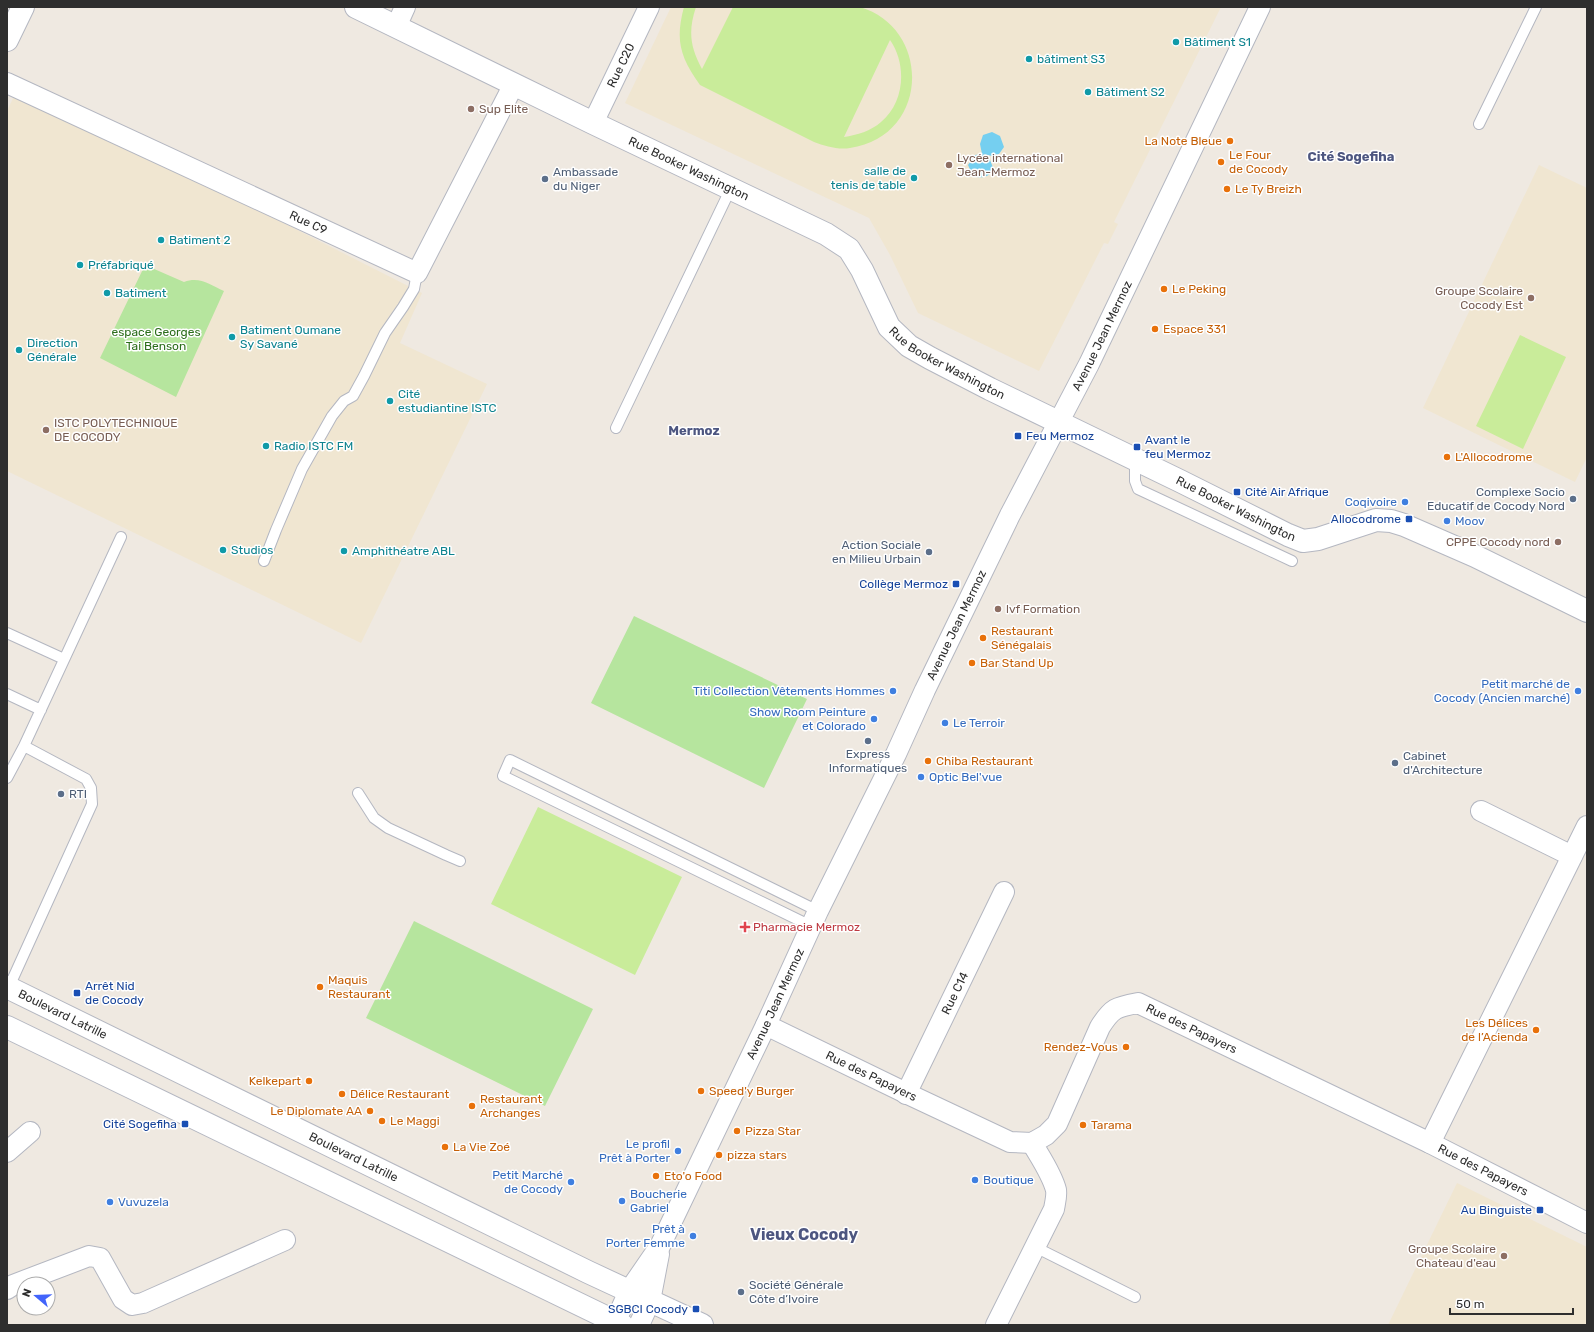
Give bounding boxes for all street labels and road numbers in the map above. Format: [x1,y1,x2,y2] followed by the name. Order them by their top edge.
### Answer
[604,41,637,90] street label: Rue C20
[626,134,751,203] street label: Rue Booker Washington
[287,208,329,237] street label: Rue C9
[1069,278,1135,393] street label: Avenue Jean Mermoz
[886,324,1007,402] street label: Rue Booker Washington
[1174,473,1298,544] street label: Rue Booker Washington
[924,568,989,682] street label: Avenue Jean Mermoz
[744,946,807,1062] street label: Avenue Jean Mermoz
[939,969,971,1017] street label: Rue C14
[16,987,110,1042] street label: Boulevard Latrille
[1144,1001,1239,1056] street label: Rue des Papayers
[823,1048,919,1104] street label: Rue des Papayers
[307,1129,401,1185] street label: Boulevard Latrille
[1436,1141,1531,1199] street label: Rue des Papayers

